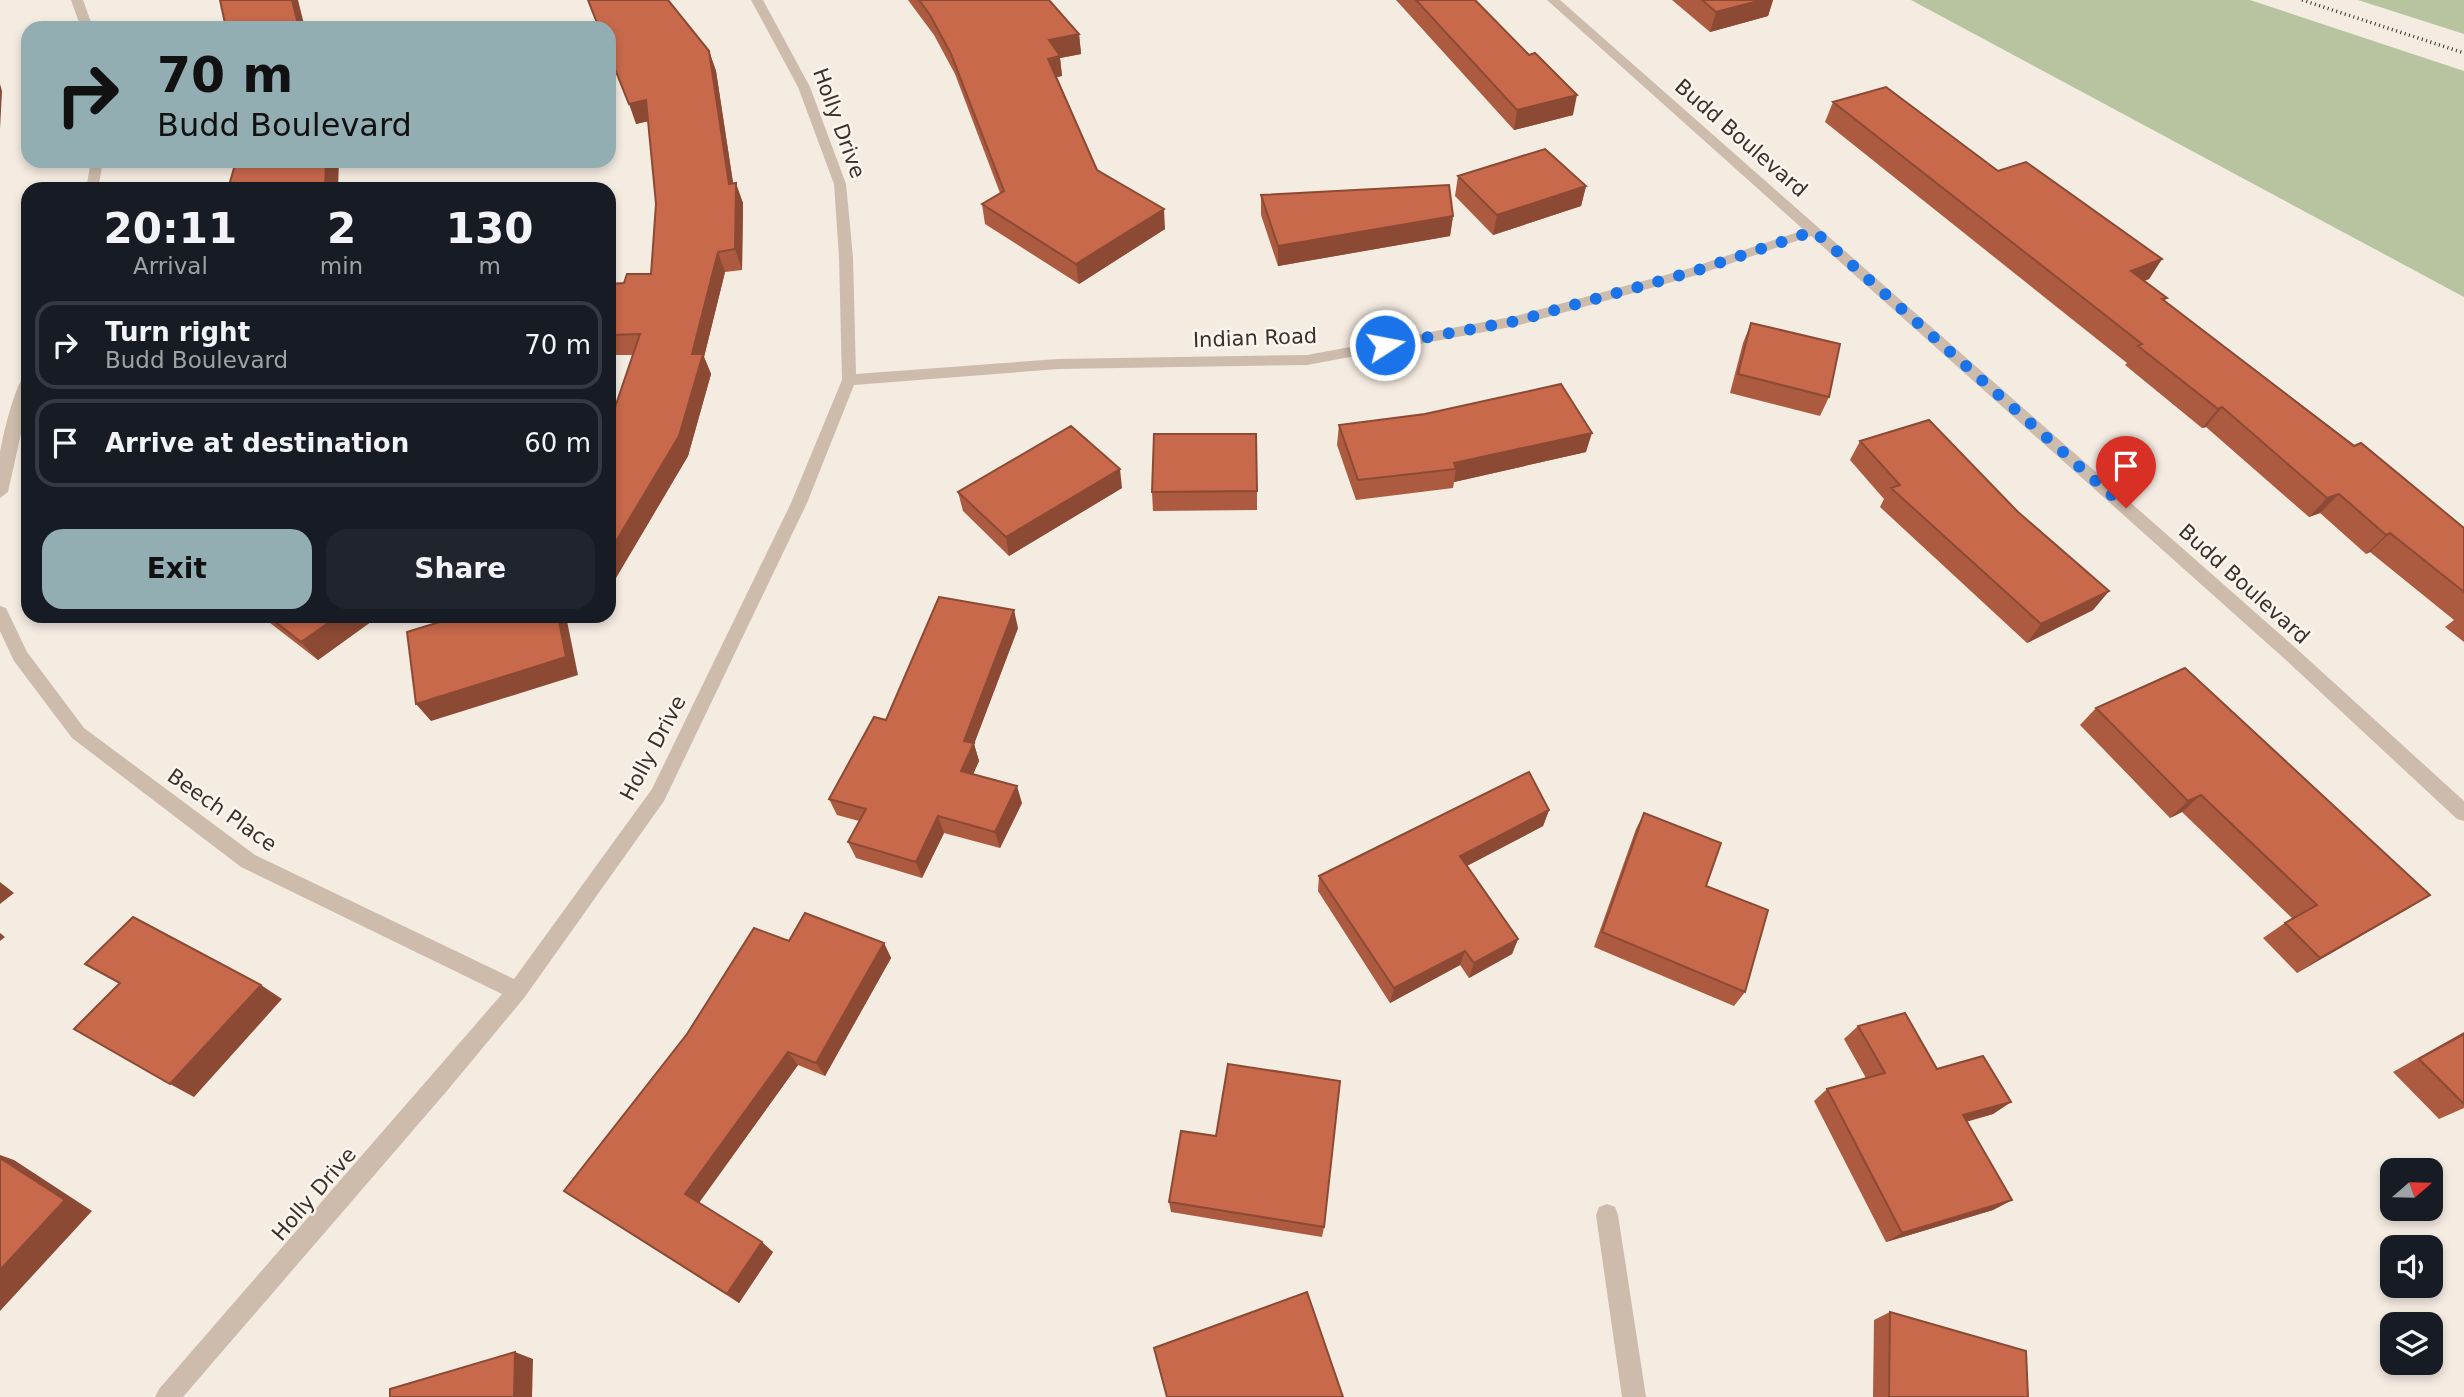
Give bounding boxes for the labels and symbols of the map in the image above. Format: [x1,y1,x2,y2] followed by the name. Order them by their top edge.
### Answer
[808,65,870,181] street label: Holly Drive
[1670,74,1812,202] street label: Budd Boulevard
[1348,308,1422,382] position arrow
[1193,324,1317,352] street label: Indian Road
[2096,436,2156,508] pin
[2174,519,2314,649] street label: Budd Boulevard
[615,691,691,805] street label: Holly Drive
[163,764,281,856] street label: Beech Place
[267,1143,361,1245] street label: Holly Drive
[2380,1158,2443,1222] north arrow

